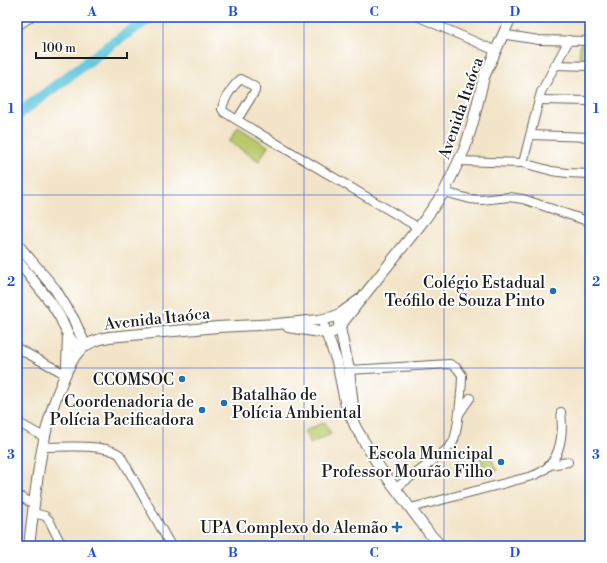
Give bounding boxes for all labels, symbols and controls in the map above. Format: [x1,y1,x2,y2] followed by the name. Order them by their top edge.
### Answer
[86,4,97,20] text: A
[228,4,238,20] text: B
[369,4,379,20] text: C
[510,4,520,20] text: D
[36,34,127,60] scale bar
[42,41,76,56] text: 100 m
[434,54,488,163] street label: Avenida Itaóca
[8,101,15,117] text: 1
[593,101,600,117] text: 1
[384,273,545,311] place label: Colégio Estadual Teófilo de Souza Pinto
[7,274,15,290] text: 2
[592,274,600,290] text: 2
[548,286,558,296] marker: Colégio Estadual Teófilo de Souza Pinto
[102,303,212,335] street label: Avenida Itaóca
[93,370,174,390] place label: CCOMSOC
[177,374,187,384] marker: CCOMSOC
[231,385,362,423] place label: Batalhão de Polícia Ambiental
[50,392,195,430] place label: Coordenadoria de Polícia Pacificadora
[219,398,229,408] marker: Batalhão de Polícia Ambiental
[197,405,207,415] marker: Coordenadoria de Polícia Pacificadora
[321,444,493,482] place label: Escola Municipal Professor Mourão Filho
[7,447,15,463] text: 3
[592,447,600,463] text: 3
[496,457,506,467] marker: Escola Municipal Professor Mourão Filho
[200,518,388,538] place label: UPA Complexo do Alemão
[391,521,403,533] marker: UPA Complexo do Alemão
[86,545,97,561] text: A
[228,545,238,561] text: B
[369,545,379,561] text: C
[510,545,520,561] text: D

